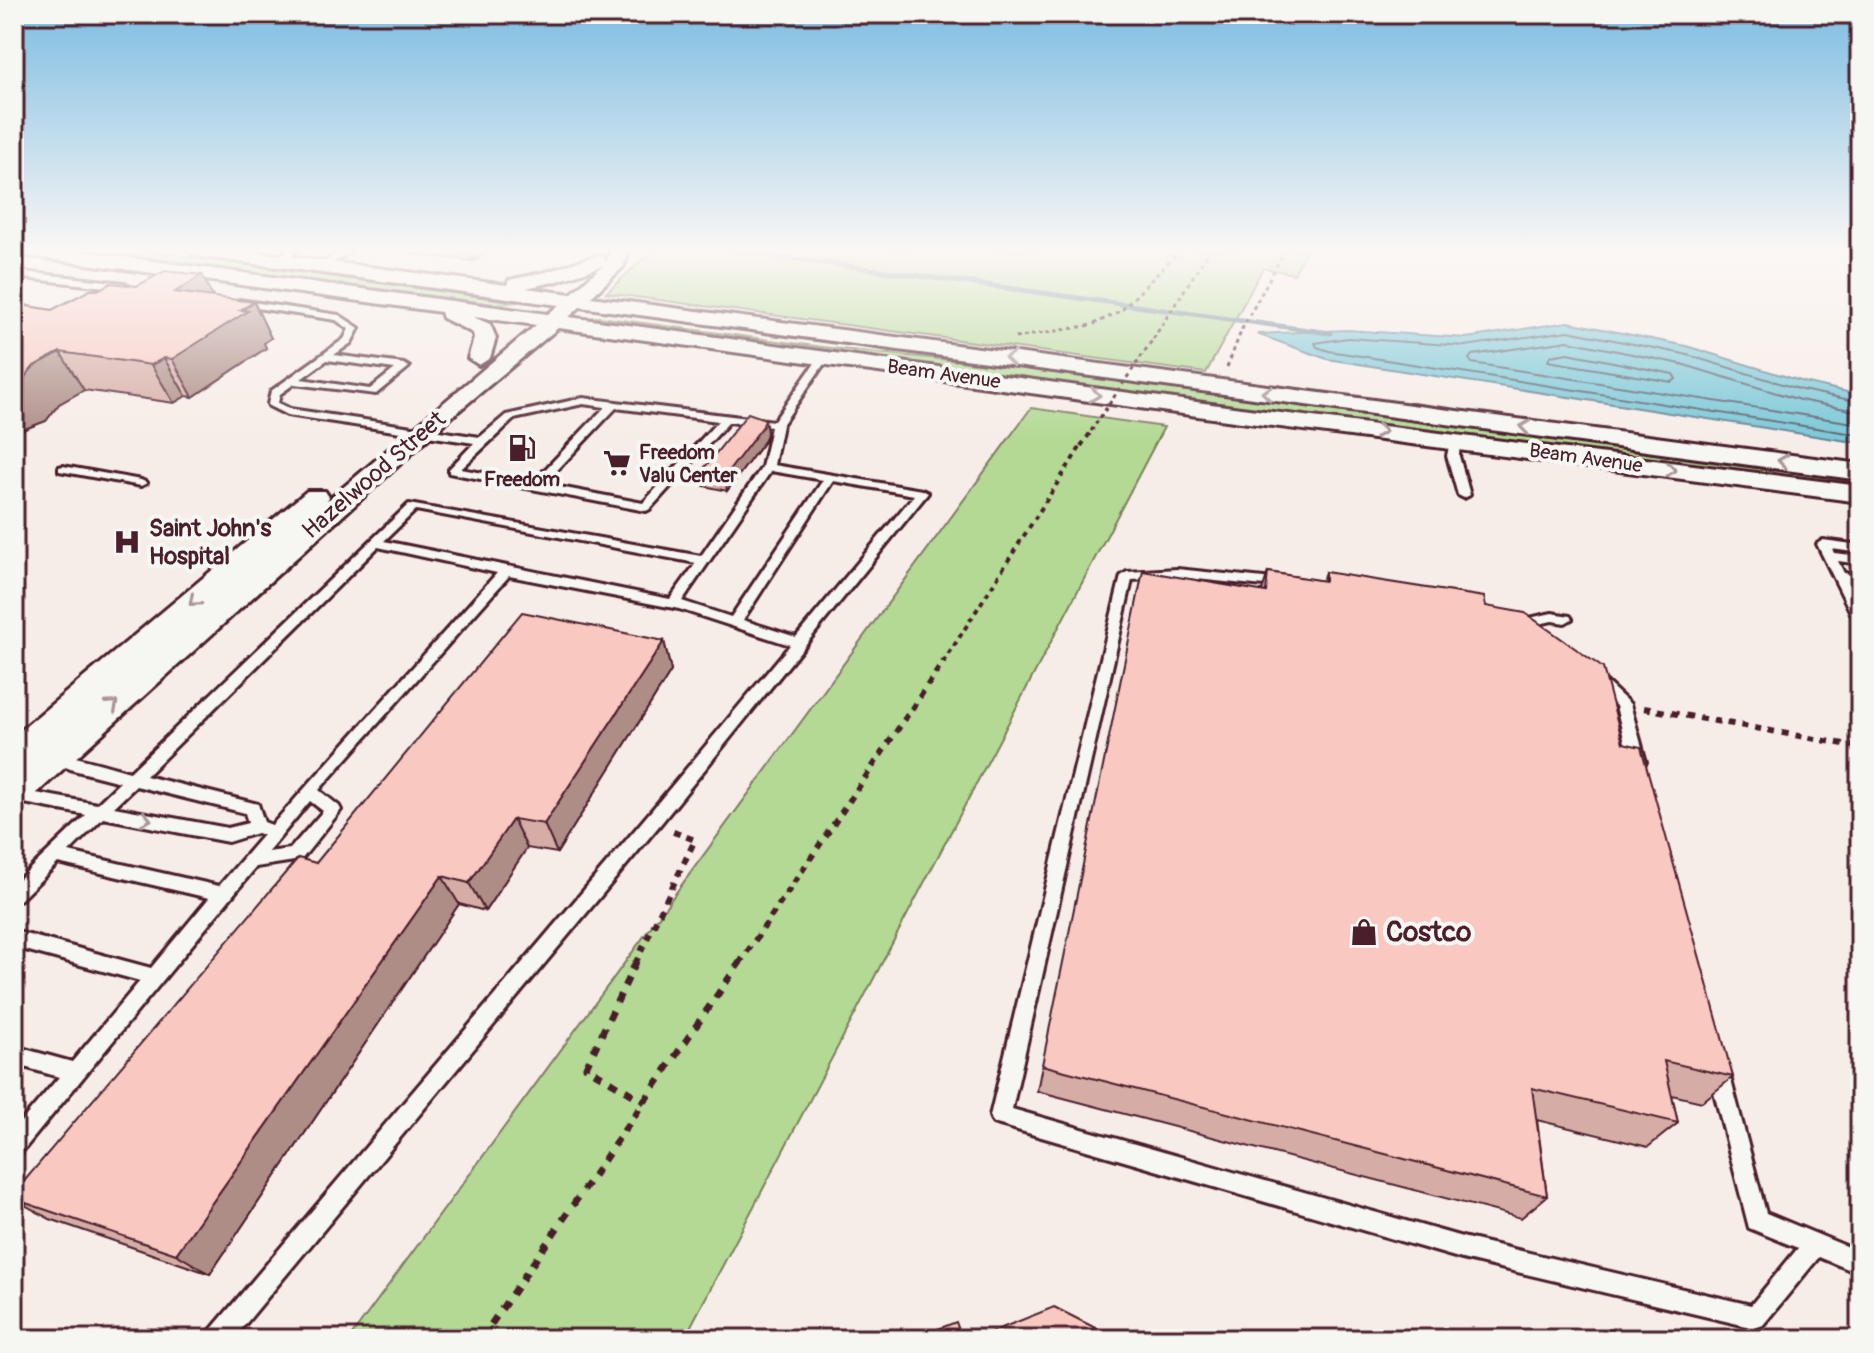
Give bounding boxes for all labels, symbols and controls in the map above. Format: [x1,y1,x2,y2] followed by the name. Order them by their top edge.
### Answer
[1003,350,1016,367] one-way arrow
[886,354,1002,394] street label: Beam Avenue
[1260,385,1274,402] one-way arrow
[1088,386,1101,403] one-way arrow
[296,405,452,545] street label: Hazelwood Street
[1518,419,1532,436] one-way arrow
[1375,423,1388,440] one-way arrow
[507,433,537,463] fuel station icon: Freedom
[1528,438,1644,478] street label: Beam Avenue
[639,440,738,488] place label: Freedom Valu Center
[602,448,632,478] supermarket icon: Freedom Valu Center
[1776,453,1790,470] one-way arrow
[1665,461,1678,478] one-way arrow
[484,467,560,492] place label: Freedom
[149,514,271,571] place label: Saint John's Hospital
[112,527,142,557] hospital icon: Saint John's Hospital
[189,591,204,605] one-way arrow
[103,700,118,714] one-way arrow
[139,810,153,827] one-way arrow
[1386,915,1471,950] place label: Costco
[1349,917,1379,947] shop icon: Costco

